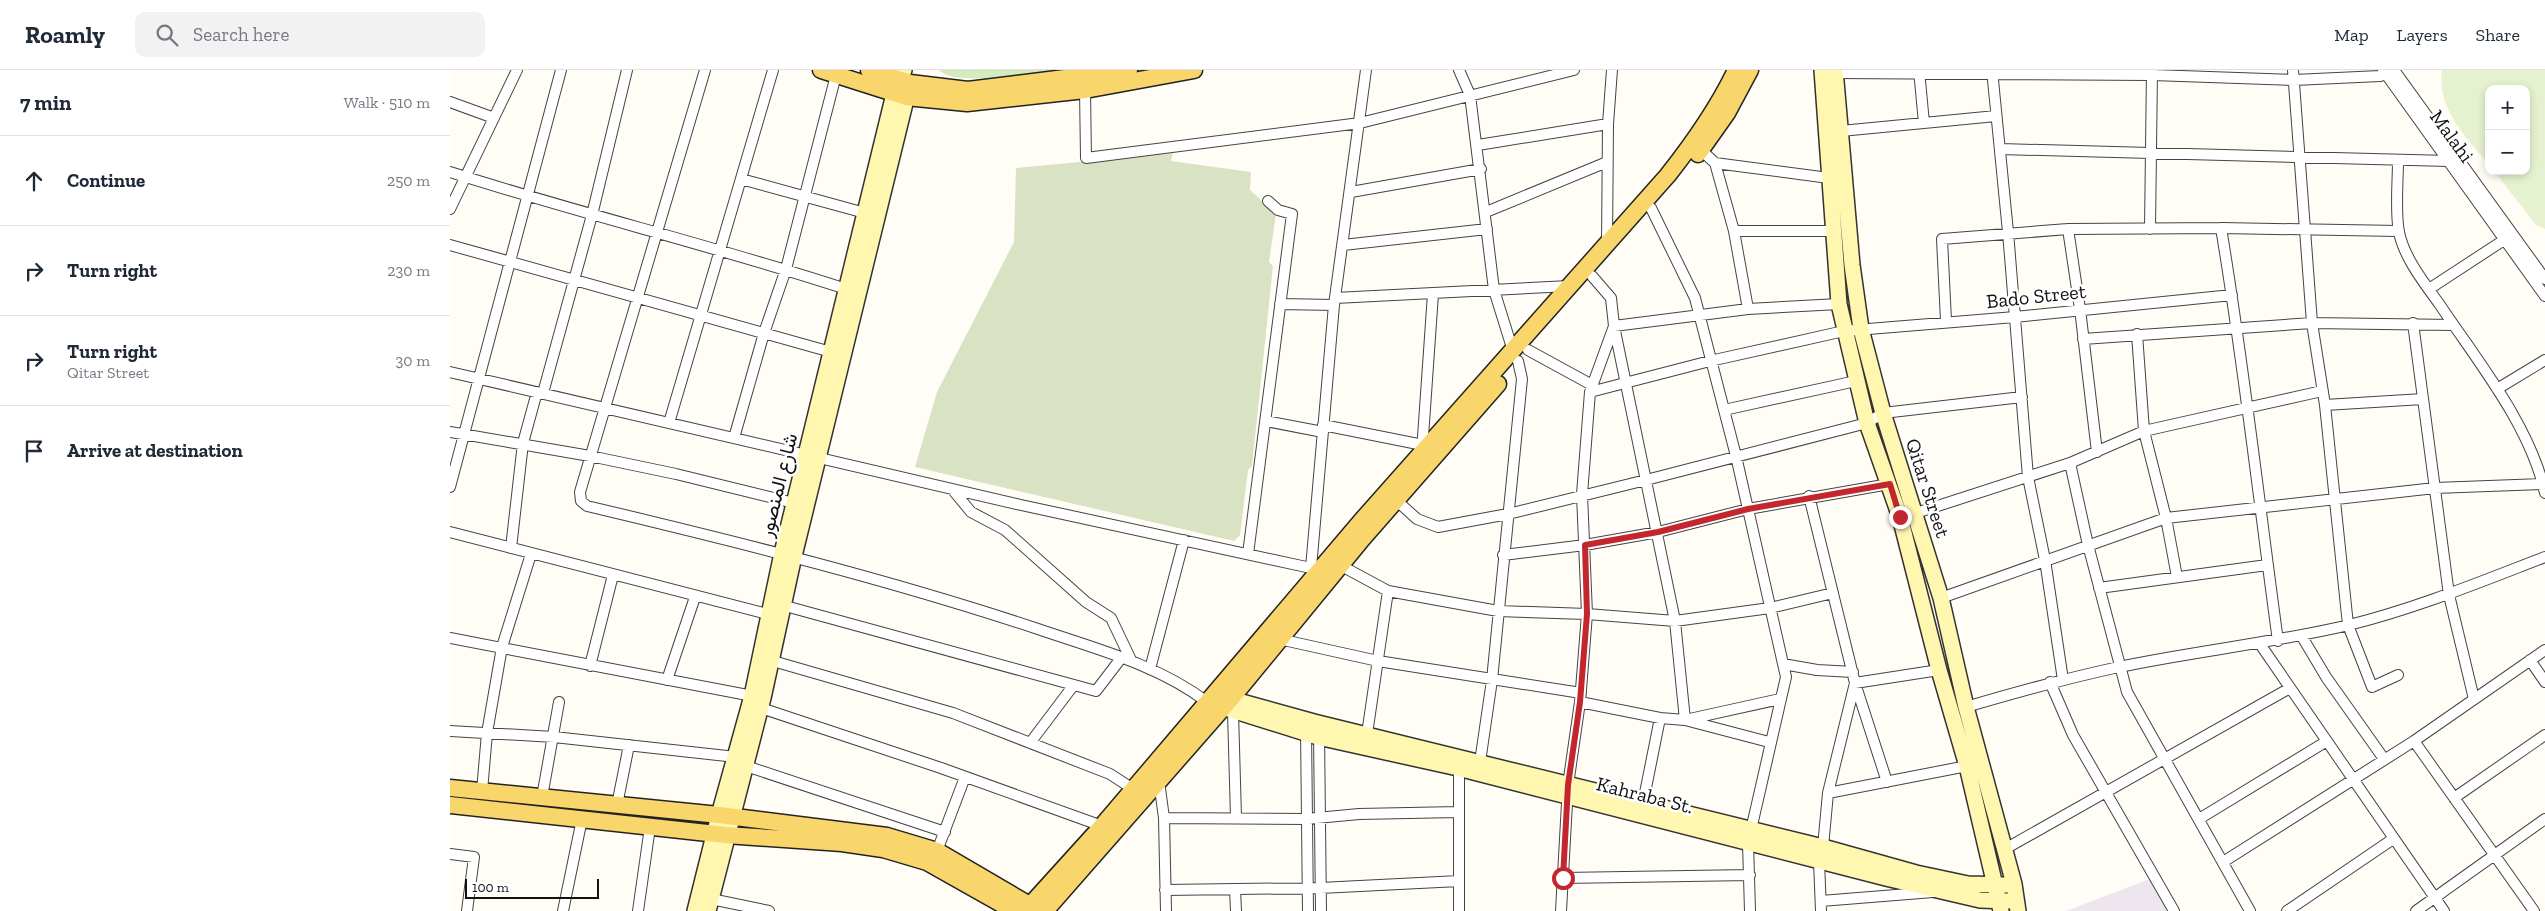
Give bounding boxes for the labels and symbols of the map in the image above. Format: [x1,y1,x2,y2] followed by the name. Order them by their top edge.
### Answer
[2425,105,2479,167] street label: Malahi
[1985,279,2088,313] street label: Bado Street
[753,431,804,541] street label: شارع المنصور
[1901,435,1955,541] street label: Qitar Street
[1889,506,1912,529] route end
[1594,771,1696,819] street label: Kahraba St.
[1552,867,1575,890] route start
[465,876,599,899] scale bar

